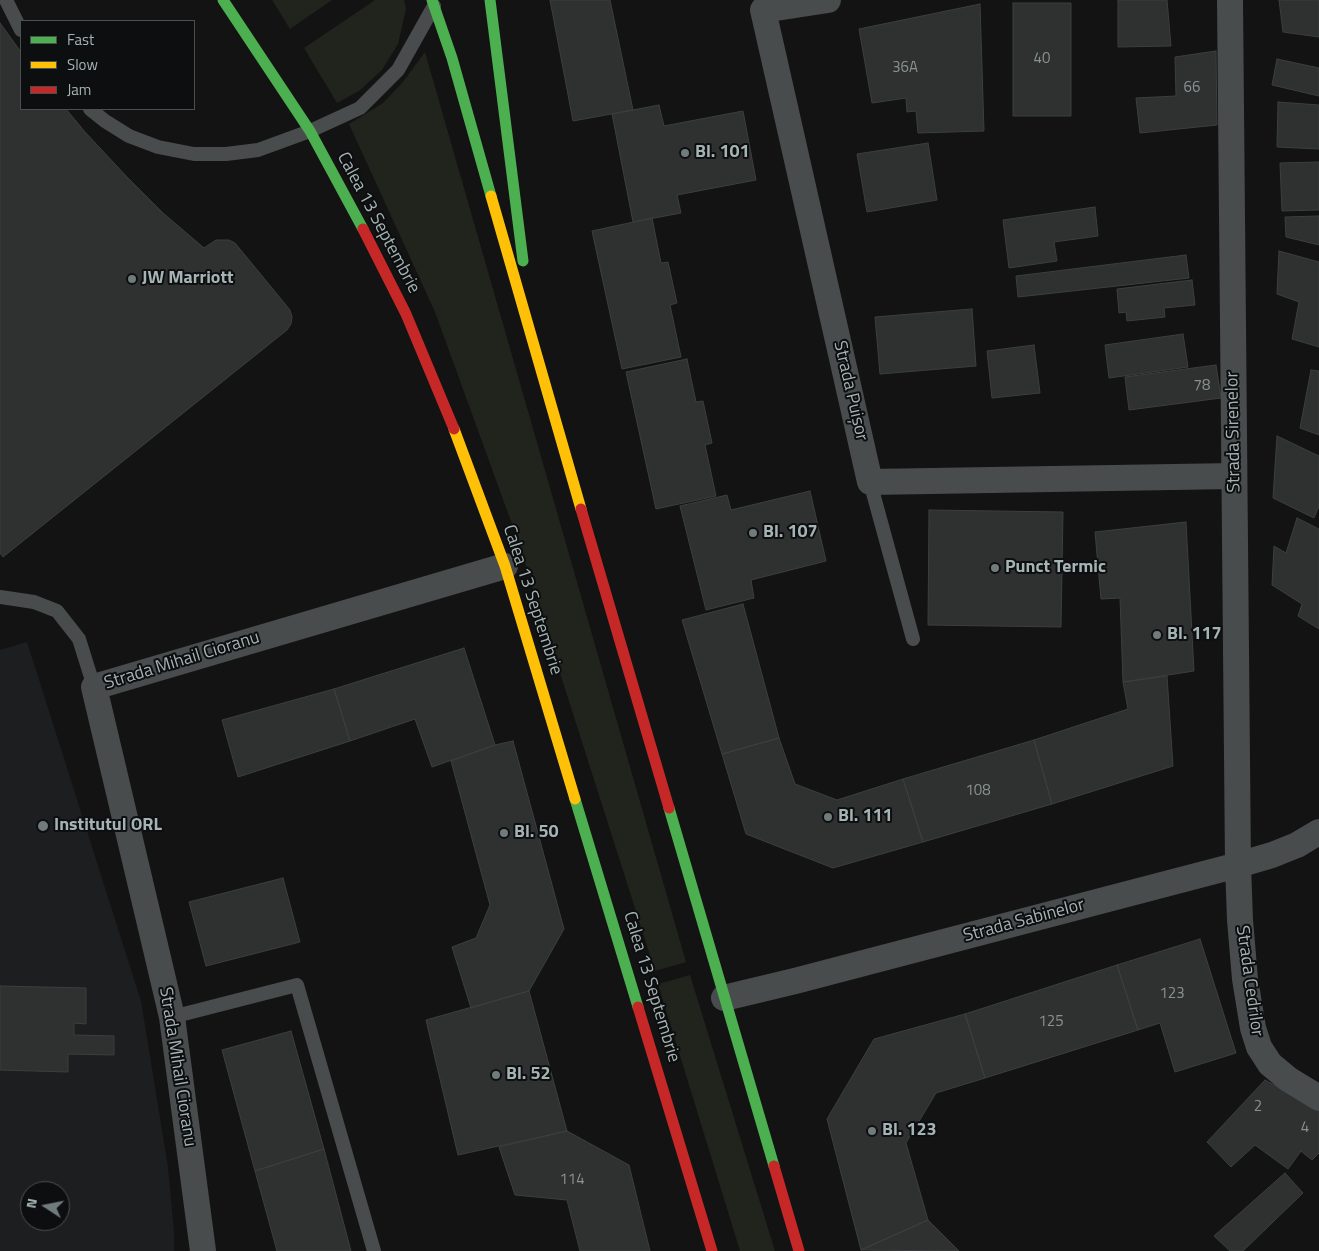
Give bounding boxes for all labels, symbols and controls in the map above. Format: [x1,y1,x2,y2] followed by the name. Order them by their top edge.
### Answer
[20,20,195,110] legend
[67,28,94,51] text: Fast
[1034,50,1050,68] house number: 40
[67,53,98,76] text: Slow
[892,59,918,77] house number: 36A
[67,78,91,101] text: Jam
[1184,79,1200,97] house number: 66
[695,142,750,164] place label: Bl. 101
[679,147,691,159] marker: Bl. 101
[332,149,424,297] street label: Calea 13 Septembrie
[142,268,233,290] place label: JW Marriott
[126,273,138,285] marker: JW Marriott
[828,339,872,443] street label: Strada Puișor
[1222,371,1246,493] street label: Strada Sirenelor
[1194,377,1210,395] house number: 78
[498,522,566,678] street label: Calea 13 Septembrie
[763,522,818,544] place label: Bl. 107
[747,527,759,539] marker: Bl. 107
[1005,557,1106,579] place label: Punct Termic
[989,562,1001,574] marker: Punct Termic
[1167,624,1222,646] place label: Bl. 117
[102,627,262,695] street label: Strada Mihail Cioranu
[1151,629,1163,641] marker: Bl. 117
[965,782,991,800] house number: 108
[838,806,893,828] place label: Bl. 111
[822,811,834,823] marker: Bl. 111
[54,815,162,837] place label: Institutul ORL
[36,819,50,833] marker: Institutul ORL
[514,822,559,844] place label: Bl. 50
[498,827,510,839] marker: Bl. 50
[961,894,1087,948] street label: Strada Sabinelor
[618,909,684,1065] street label: Calea 13 Septembrie
[1231,924,1267,1038] street label: Strada Cedrilor
[1159,985,1185,1003] house number: 123
[154,986,200,1148] street label: Strada Mihail Cioranu
[1038,1013,1064,1031] house number: 125
[506,1064,551,1086] place label: Bl. 52
[490,1069,502,1081] marker: Bl. 52
[1254,1098,1262,1116] house number: 2
[1301,1119,1309,1137] house number: 4
[882,1120,937,1142] place label: Bl. 123
[866,1125,878,1137] marker: Bl. 123
[559,1171,585,1189] house number: 114
[20,1181,70,1231] north arrow
[20,1196,42,1210] text: N

